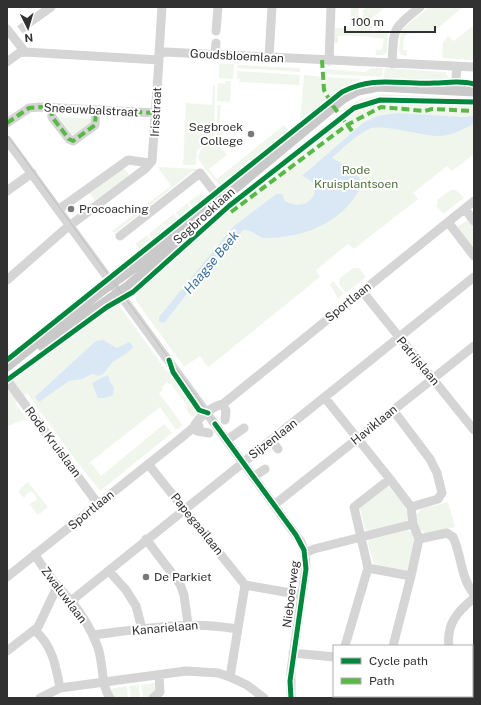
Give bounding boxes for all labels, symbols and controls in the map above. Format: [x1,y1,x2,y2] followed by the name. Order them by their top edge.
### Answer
[8,8,48,48] north arrow
[345,8,435,34] scale bar
[351,15,384,29] text: 100 m
[24,32,34,44] text: N
[190,47,284,65] street label: Goudsbloemlaan
[148,86,164,137] street label: Irisstraat
[43,101,139,119] street label: Sneeuwbalstraat
[189,120,243,148] place label: Segbroek College
[246,129,256,139] marker: Segbroek College
[314,163,398,191] park label: Rode Kruisplantsoen
[170,185,238,247] street label: Segbroeklaan
[79,202,149,216] place label: Procoaching
[66,204,76,214] marker: Procoaching
[181,228,242,297] water label: Haagse Beek
[322,279,374,325] street label: Sportlaan
[394,334,442,388] street label: Patrijslaan
[348,402,400,448] street label: Haviklaan
[22,404,84,480] street label: Rode Kruislaan
[246,416,300,462] street label: Sijzenlaan
[65,487,117,533] street label: Sportlaan
[168,490,226,558] street label: Papegaailaan
[280,559,302,629] street label: Nieboerweg
[38,564,90,626] street label: Zwaluwlaan
[154,570,212,584] place label: De Parkiet
[141,572,151,582] marker: De Parkiet
[131,618,199,638] street label: Kanarielaan
[333,645,473,697] legend
[369,654,428,668] text: Cycle path
[369,674,395,688] text: Path

